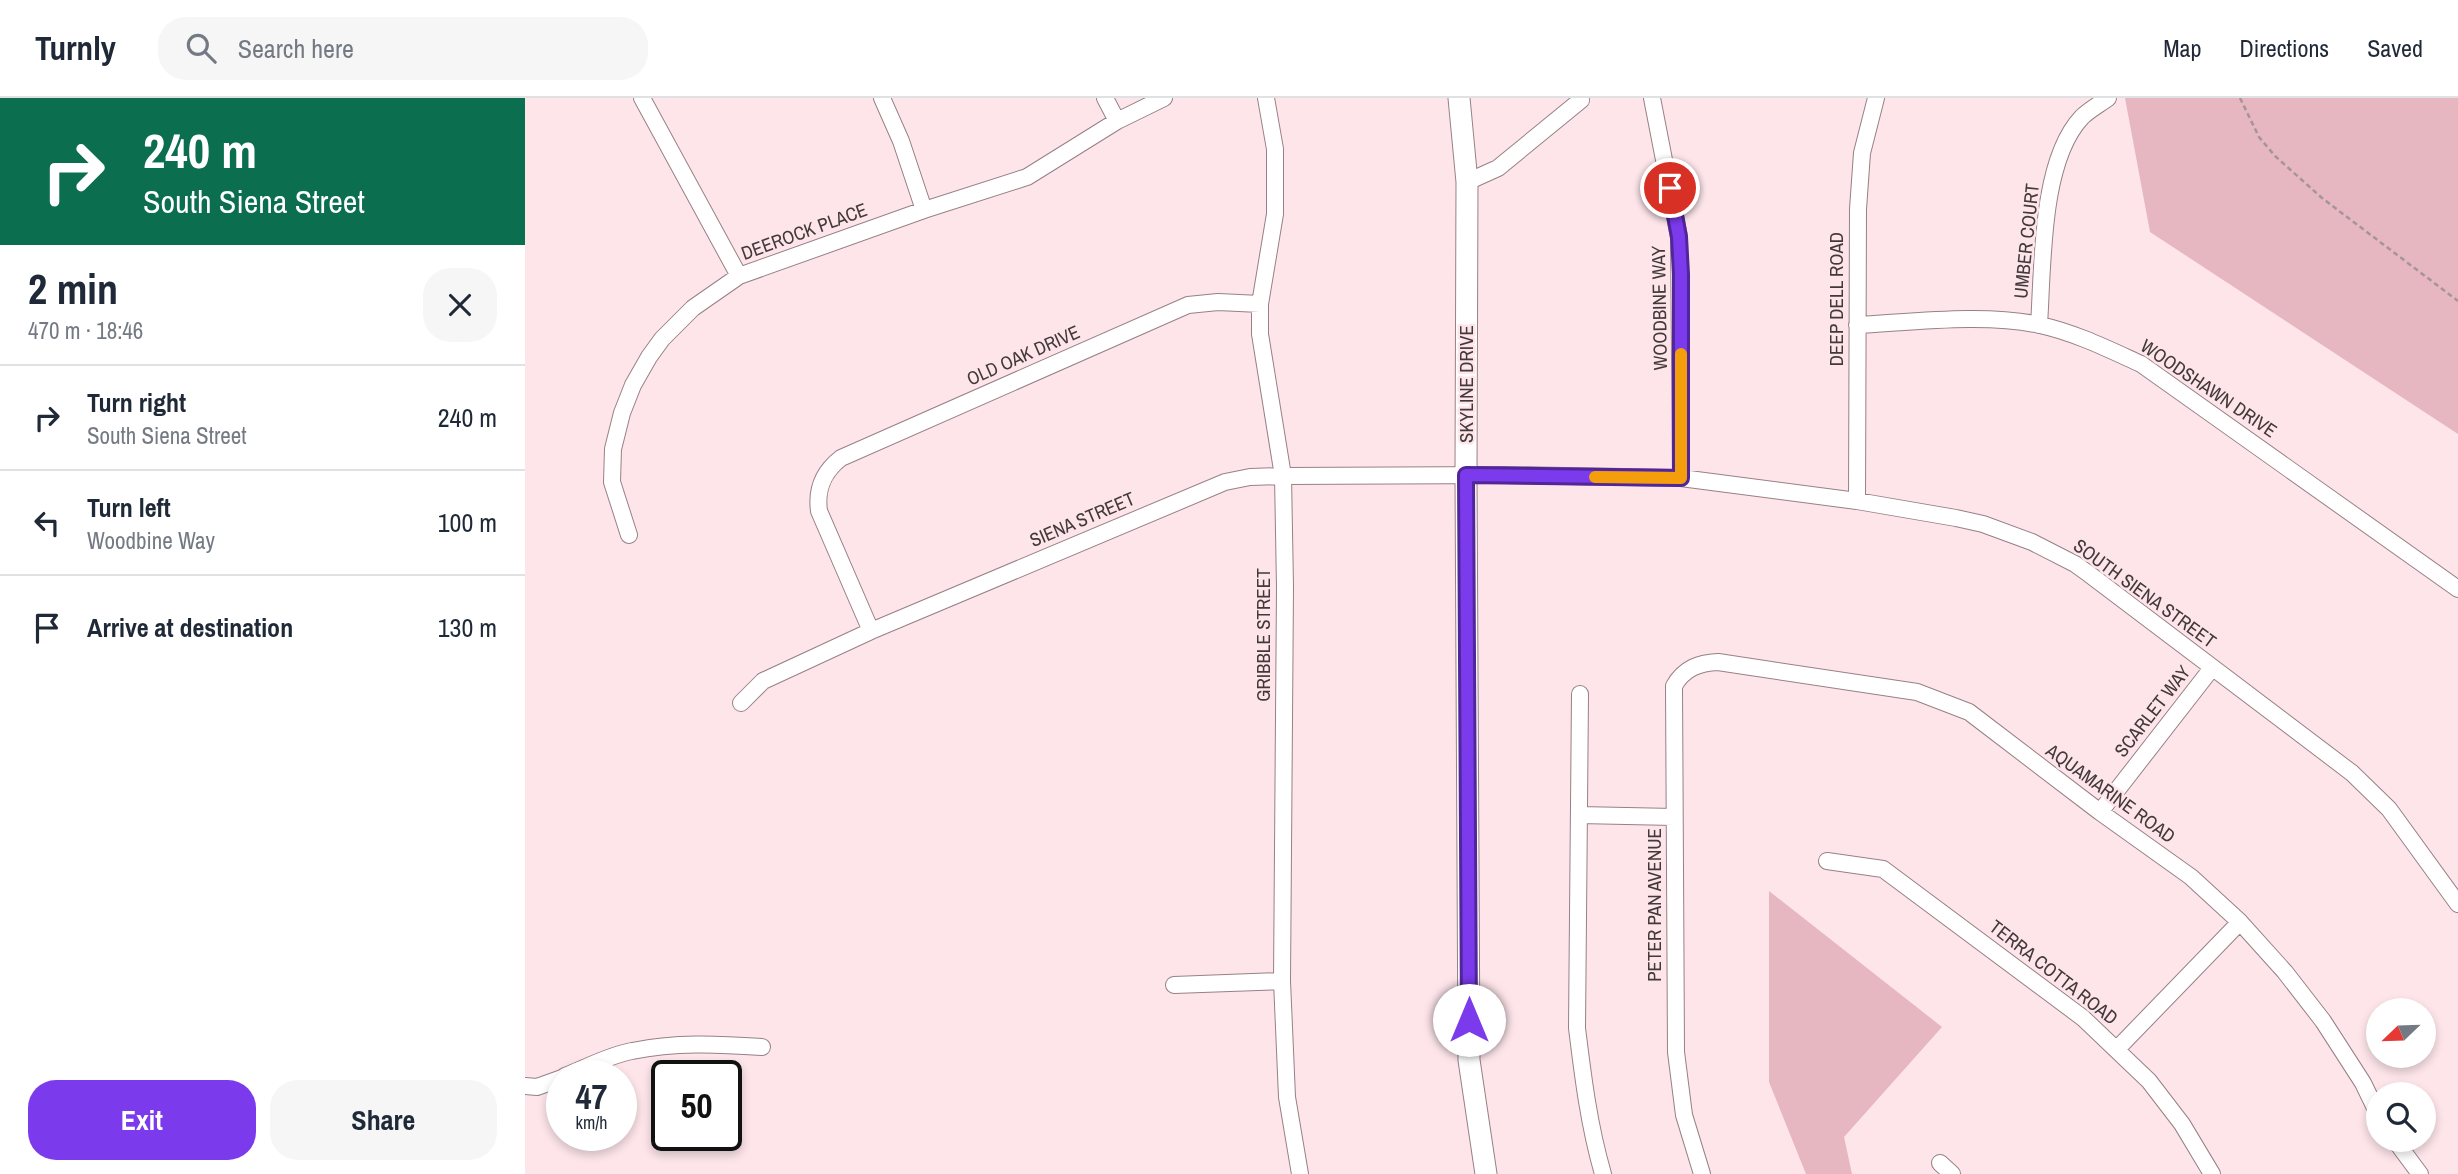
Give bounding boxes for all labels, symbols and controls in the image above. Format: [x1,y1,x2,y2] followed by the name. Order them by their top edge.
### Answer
[158,17,648,80] search box
[35,26,116,70] text: Turnly
[182,29,220,67] icon: search
[238,31,354,66] text: Search here
[2163,32,2201,64] text: Map
[2239,32,2329,64] text: Directions
[2367,32,2423,64] text: Saved
[143,117,257,183] text: 240 m
[28,126,119,217] icon: right
[1640,158,1700,218] pin
[1651,169,1689,207] icon: arrive
[143,180,365,223] text: South Siena Street
[2007,182,2045,300] street label: UMBER COURT
[737,196,871,266] street label: DEEROCK PLACE
[1823,232,1849,366] street label: DEEP DELL ROAD
[1645,245,1673,371] street label: WOODBINE WAY
[28,261,118,317] text: 2 min
[423,268,497,342] button: close
[28,315,143,346] text: 470 m · 18:46
[962,318,1084,392] street label: OLD OAK DRIVE
[1453,325,1479,443] street label: SKYLINE DRIVE
[2136,333,2282,443] street label: WOODSHAWN DRIVE
[87,385,186,420] text: Turn right
[28,399,66,437] icon: right
[438,400,497,435] text: 240 m
[87,420,246,451] text: South Siena Street
[1026,485,1139,553] street label: SIENA STREET
[87,490,171,525] text: Turn left
[28,504,66,542] icon: left
[438,505,497,540] text: 100 m
[87,525,215,556] text: Woodbine Way
[2068,532,2222,654] street label: SOUTH SIENA STREET
[1250,568,1276,702] street label: GRIBBLE STREET
[28,609,66,647] icon: arrive
[87,610,293,645] text: Arrive at destination
[438,610,497,645] text: 130 m
[2108,659,2196,762] street label: SCARLET WAY
[2040,737,2181,849] street label: AQUAMARINE ROAD
[1641,828,1667,982] street label: PETER PAN AVENUE
[1984,914,2124,1030] street label: TERRA COTTA ROAD
[1432,983,1506,1057] position arrow
[2366,998,2436,1068] north arrow
[2366,998,2436,1152] map controls
[651,1060,742,1151] speed limit sign: 50
[576,1073,607,1120] text: 47
[28,1080,256,1160] button: Exit
[270,1080,497,1160] button: Share
[2366,1082,2436,1152] button: search
[576,1110,608,1135] text: km/h

